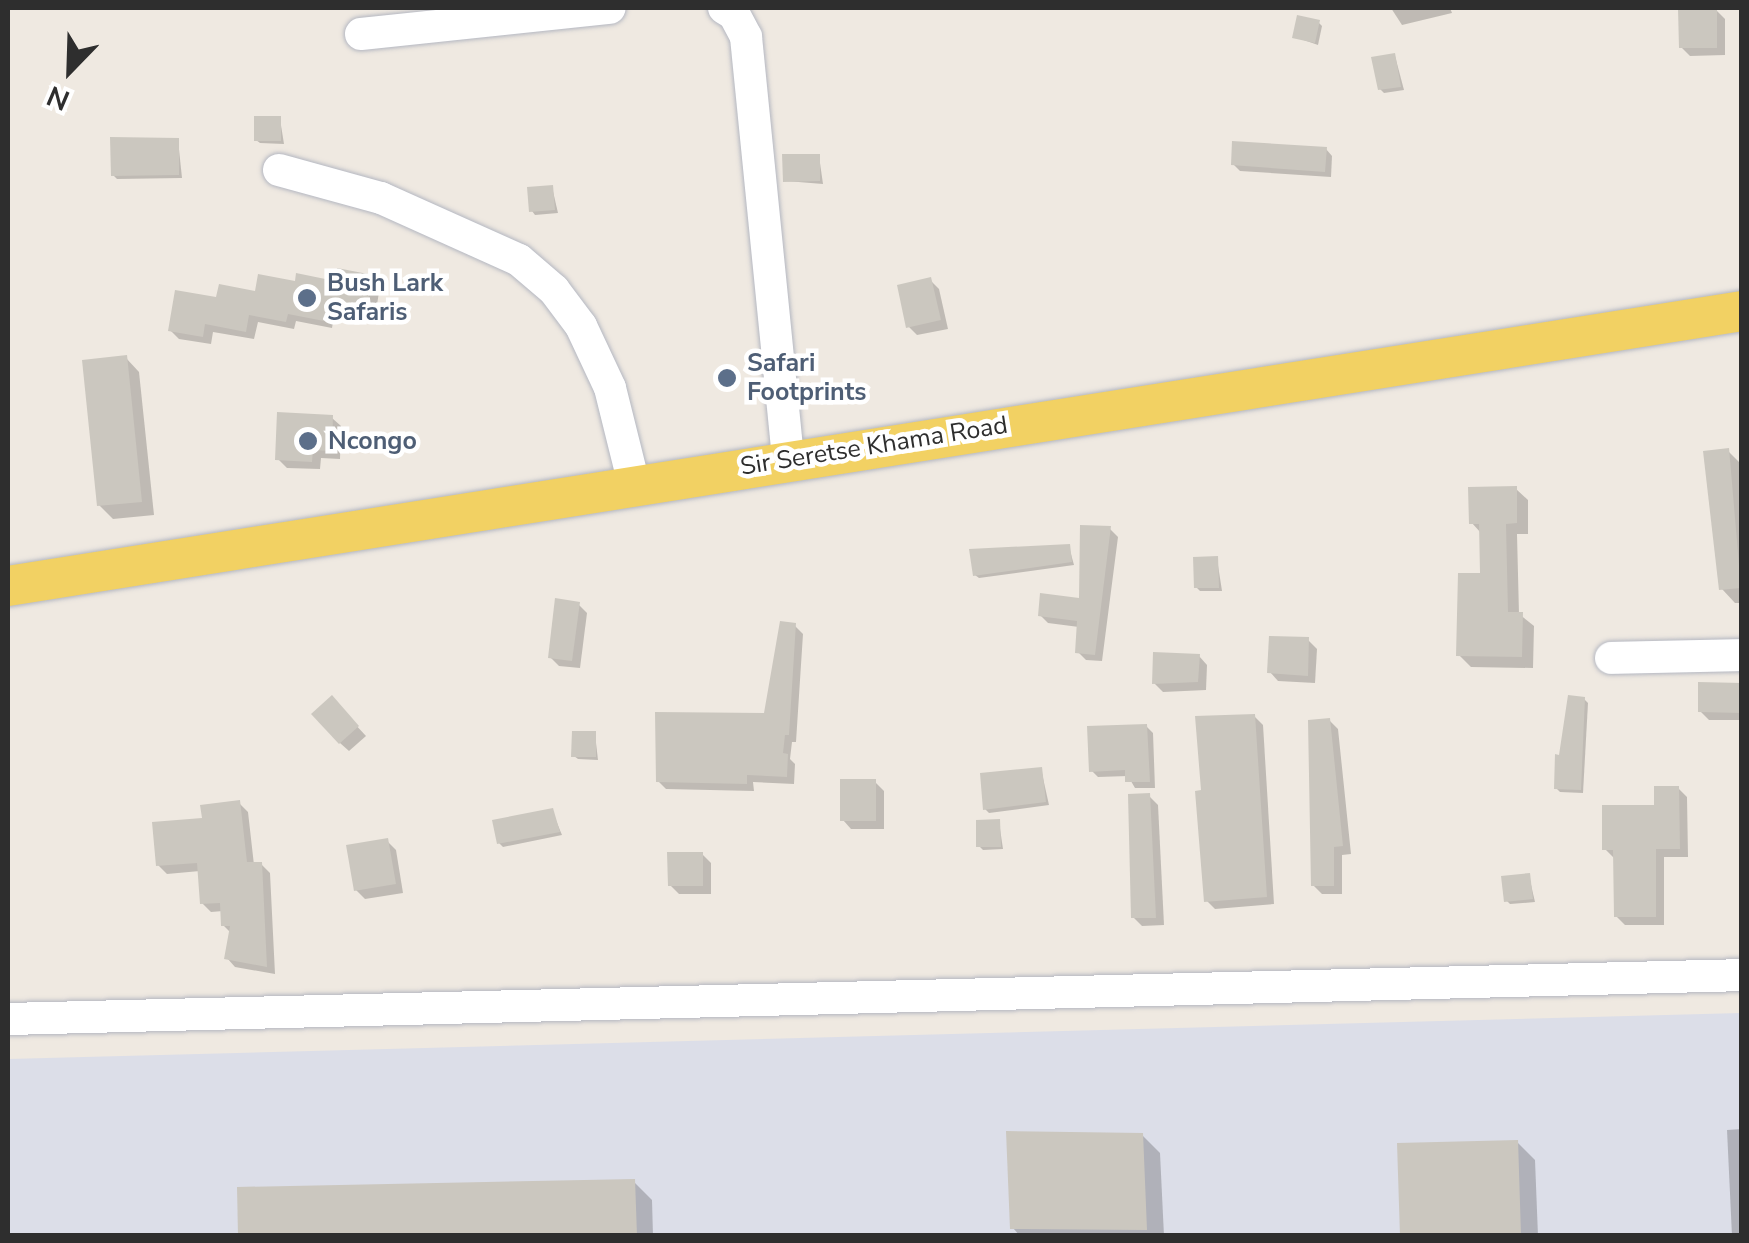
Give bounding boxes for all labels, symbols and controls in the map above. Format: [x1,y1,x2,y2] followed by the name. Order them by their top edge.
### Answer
[20,20,120,120] north arrow
[41,76,75,119] text: N
[327,269,443,328] place label: Bush Lark Safaris
[296,287,318,309] marker: Bush Lark Safaris
[747,349,866,408] place label: Safari Footprints
[716,367,738,389] marker: Safari Footprints
[738,410,1010,482] street label: Sir Seretse Khama Road
[328,426,417,456] place label: Ncongo
[297,430,319,452] marker: Ncongo

